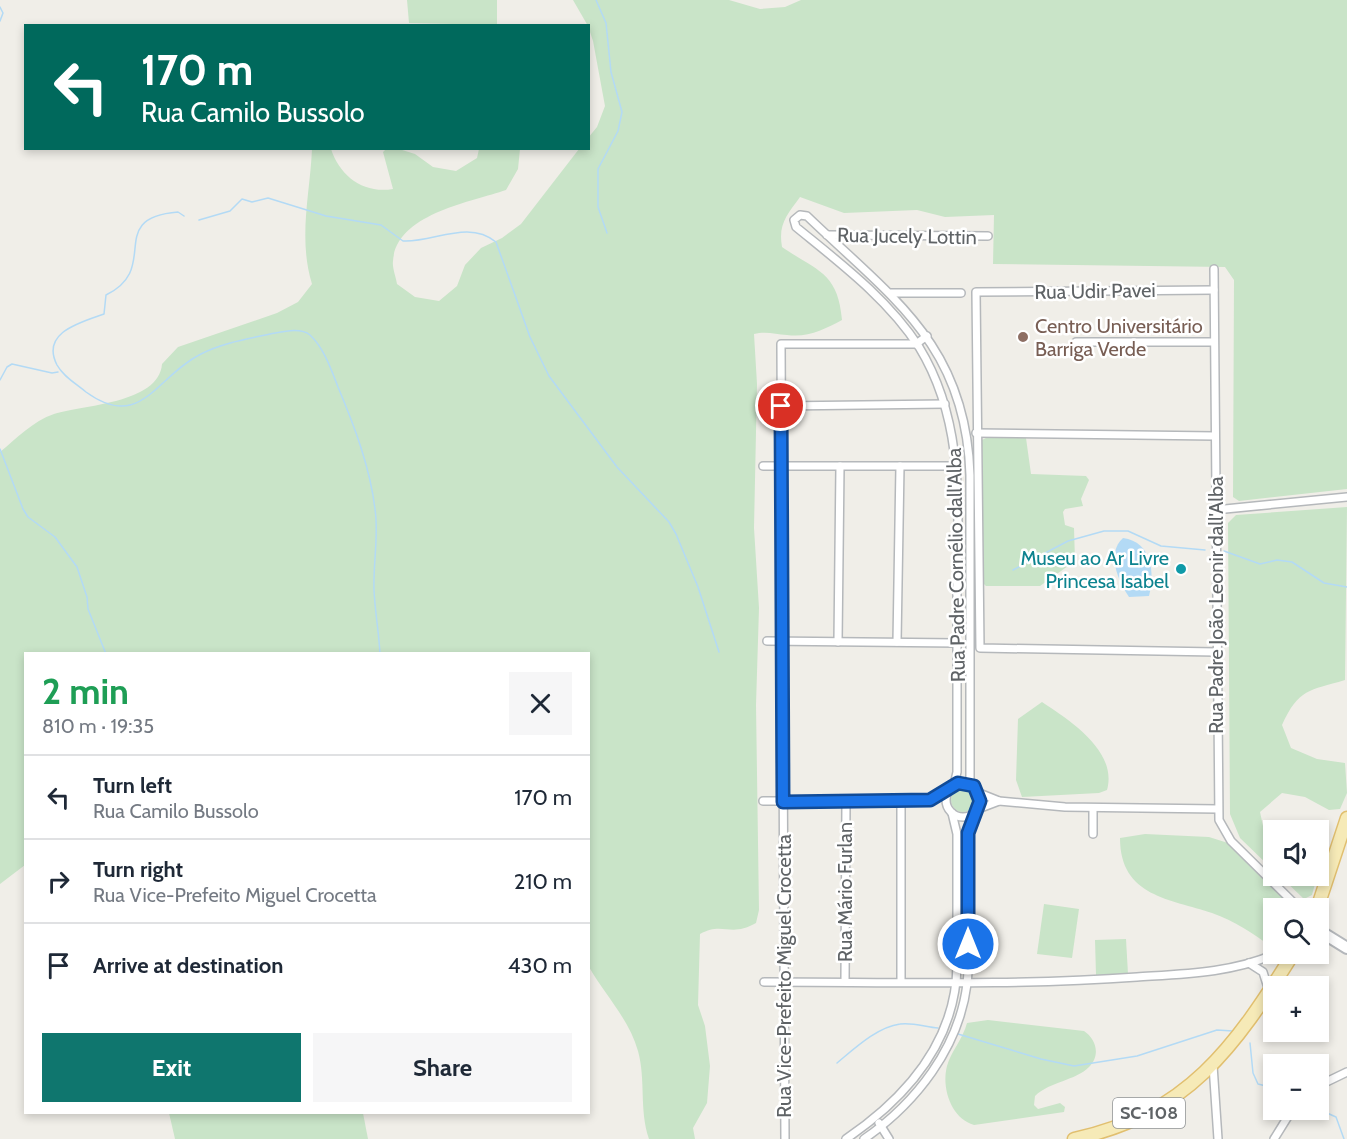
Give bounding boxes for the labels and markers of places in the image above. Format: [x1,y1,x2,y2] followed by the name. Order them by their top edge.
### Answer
[1035,314,1203,361] place label: Centro Universitário Barriga Verde
[1016,330,1030,344] marker: Centro Universitário Barriga Verde
[755,380,806,431] pin
[1020,546,1169,593] place label: Museu ao Ar Livre Princesa Isabel
[1174,562,1188,576] marker: Museu ao Ar Livre Princesa Isabel

